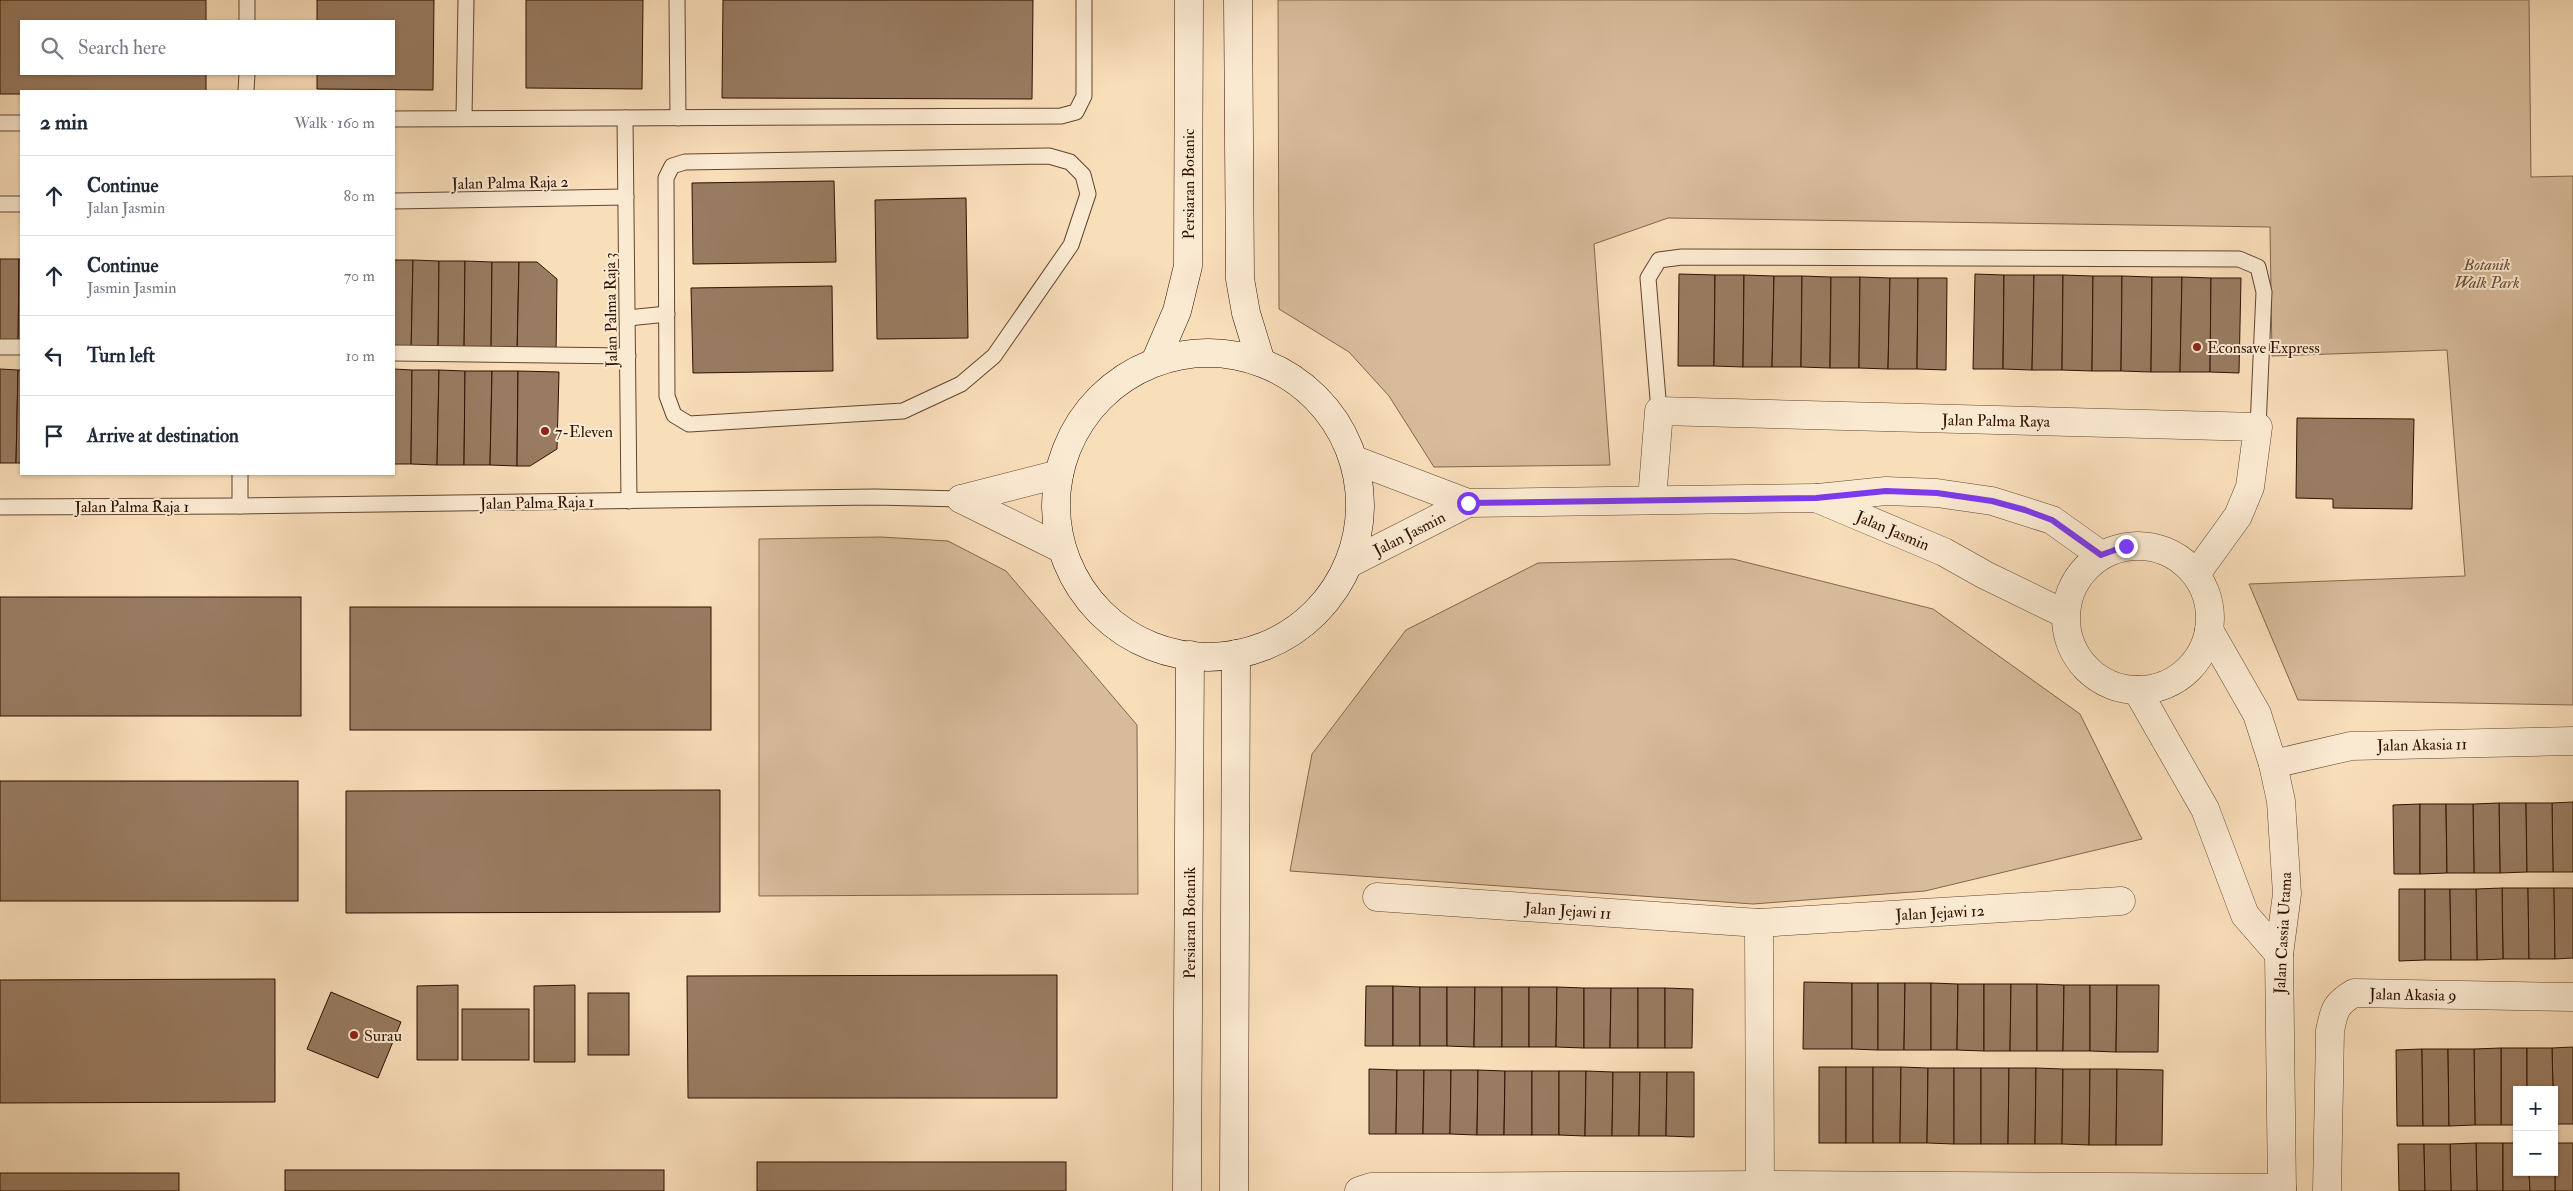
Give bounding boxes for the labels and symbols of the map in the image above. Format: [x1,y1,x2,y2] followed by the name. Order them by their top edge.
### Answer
[1179,128,1199,239] street label: Persiaran Botanic
[450,172,569,195] street label: Jalan Palma Raja 2
[600,252,623,369] street label: Jalan Palma Raja 3
[2454,255,2520,293] park label: Botanik Walk Park
[2207,338,2320,359] place label: Econsave Express
[2191,341,2203,353] marker: Econsave Express
[1941,410,2051,433] street label: Jalan Palma Raya
[555,422,613,442] place label: 7-Eleven
[539,425,551,437] marker: 7-Eleven
[479,492,594,515] street label: Jalan Palma Raja 1
[1457,492,1480,515] route start
[74,497,189,518] street label: Jalan Palma Raja 1
[1851,506,1932,556] street label: Jalan Jasmin
[1369,507,1449,562] street label: Jalan Jasmin
[2115,535,2138,558] route end
[2376,734,2467,757] street label: Jalan Akasia 11
[1180,867,1200,979] street label: Persiaran Botanik
[2270,871,2297,996] street label: Jalan Cassia Utama
[1523,898,1612,925] street label: Jalan Jejawi 11
[1894,901,1985,926] street label: Jalan Jejawi 12
[2368,984,2457,1007] street label: Jalan Akasia 9
[364,1026,402,1046] place label: Surau
[348,1029,360,1041] marker: Surau

